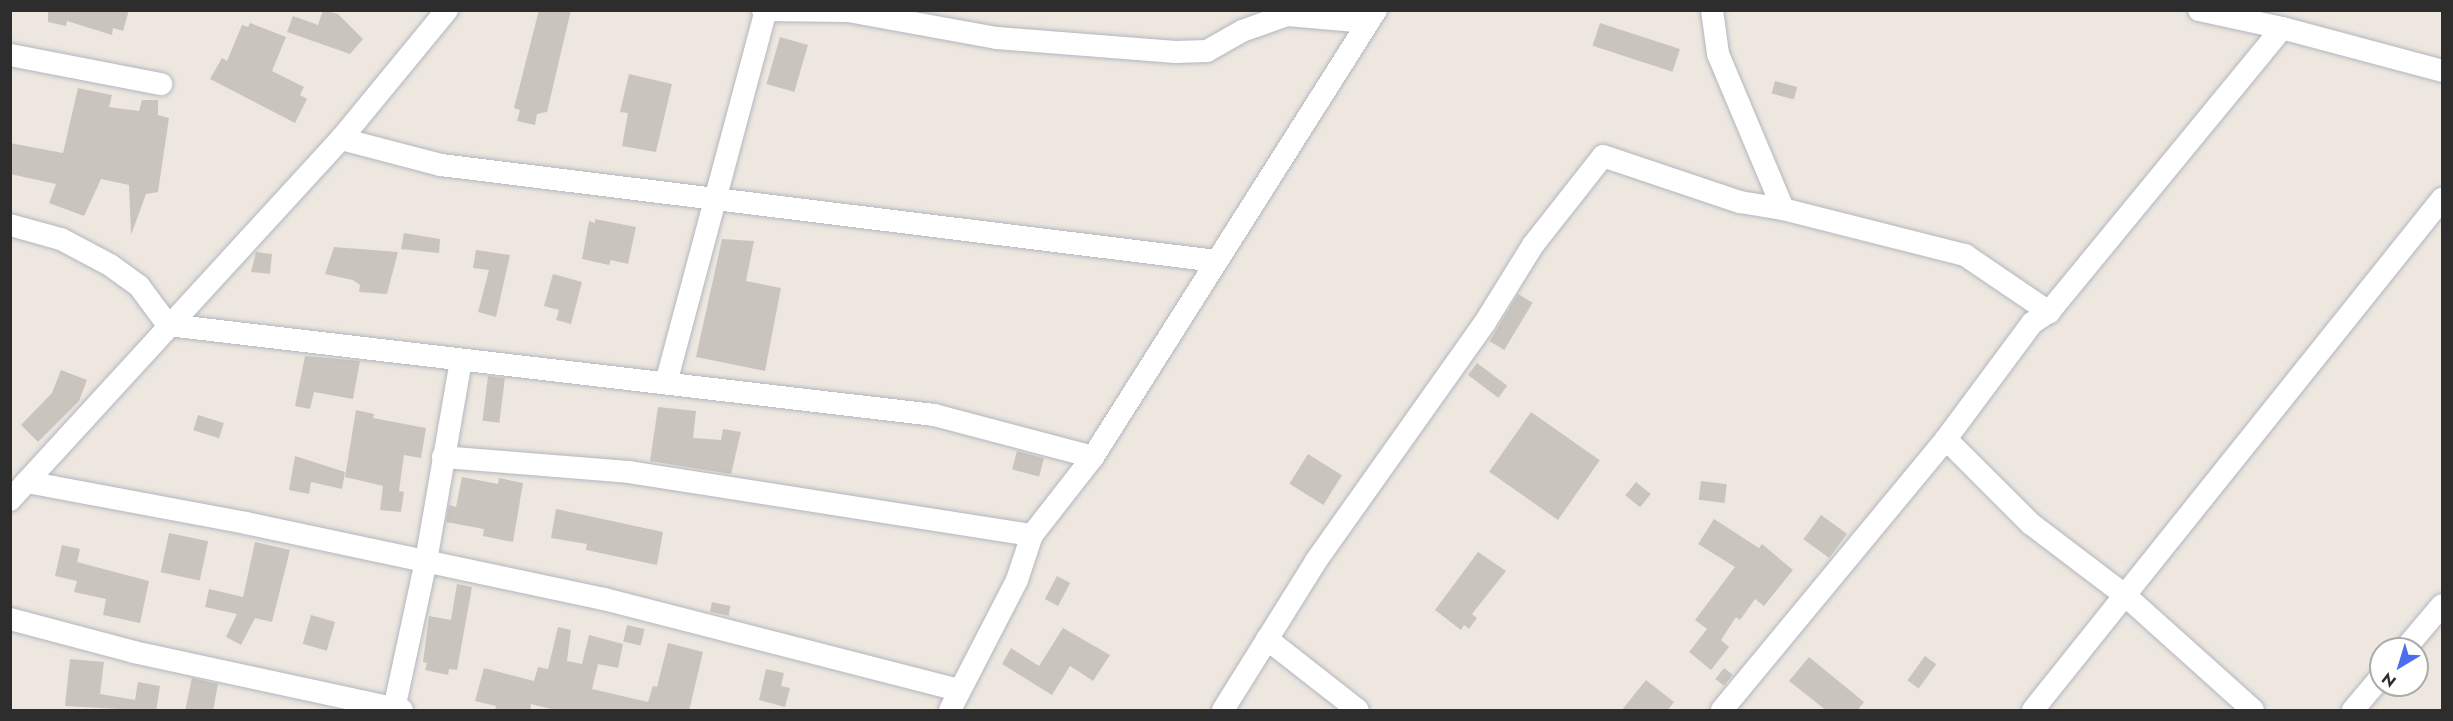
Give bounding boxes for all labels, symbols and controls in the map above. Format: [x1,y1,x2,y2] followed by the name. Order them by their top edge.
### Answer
[2369,637,2429,697] north arrow
[2377,667,2401,693] text: N

